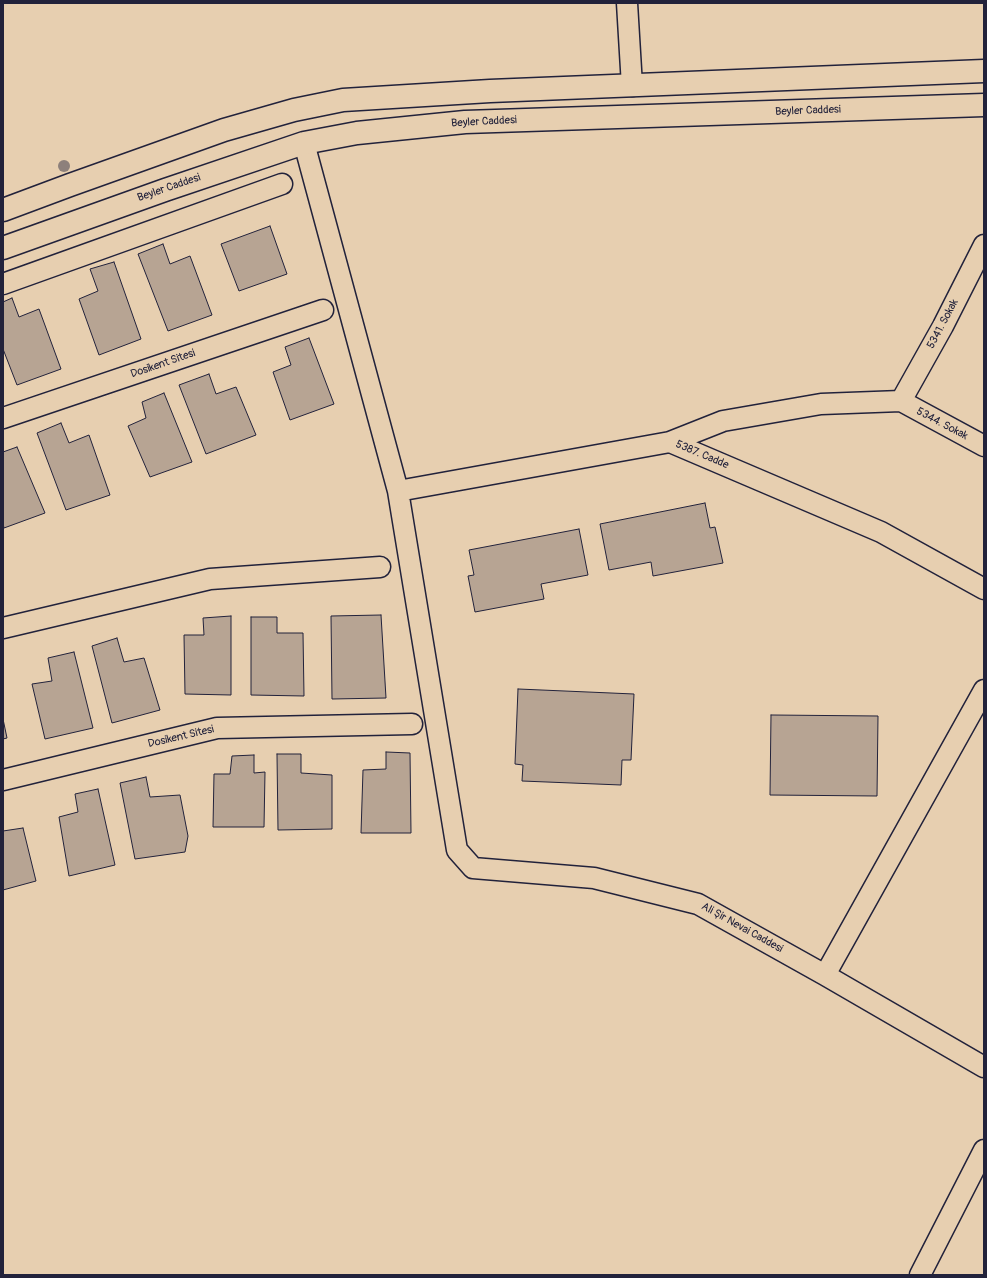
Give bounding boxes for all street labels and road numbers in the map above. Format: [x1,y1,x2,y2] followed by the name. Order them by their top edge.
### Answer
[775,103,841,119] street label: Beyler Caddesi
[451,114,517,130] street label: Beyler Caddesi
[136,171,202,205] street label: Beyler Caddesi
[924,297,962,351] street label: 5341. Sokak
[129,347,197,381] street label: Dosikent Sitesi
[914,405,970,443] street label: 5344. Sokak
[673,438,731,472] street label: 5387. Cadde
[147,723,215,751] street label: Dosikent Sitesi
[699,900,785,956] street label: Ali Şir Nevai Caddesi

